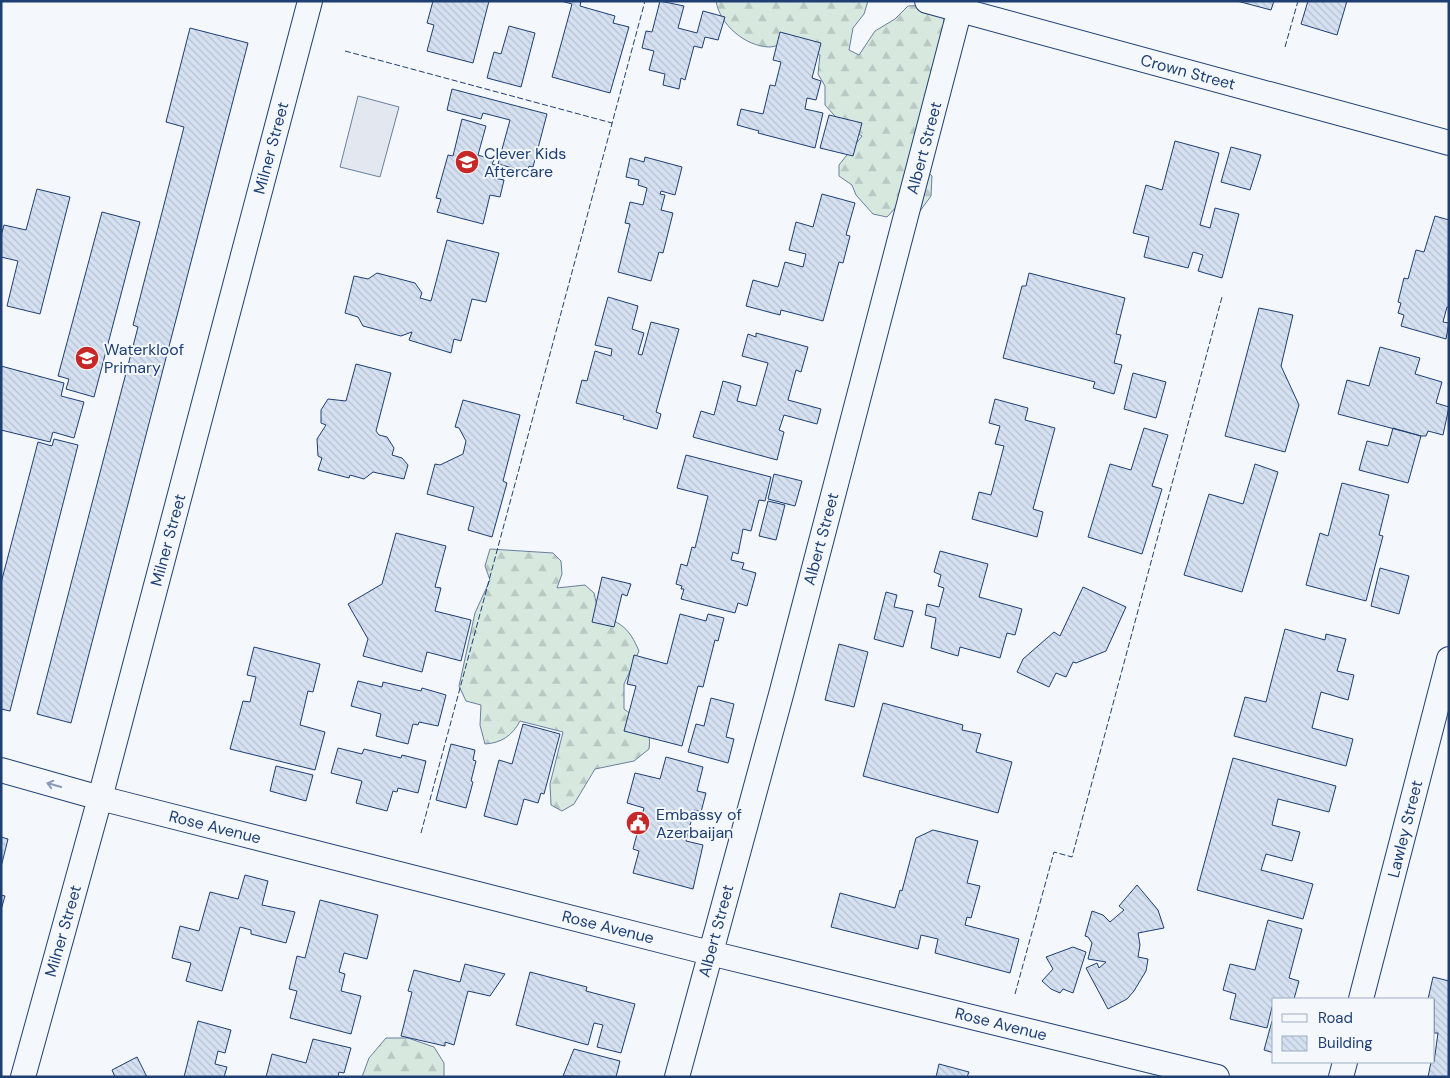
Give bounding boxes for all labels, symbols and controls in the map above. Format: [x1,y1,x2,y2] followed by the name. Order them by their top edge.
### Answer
[1138,49,1238,95] street label: Crown Street
[902,99,946,197] street label: Albert Street
[249,100,293,196] street label: Milner Street
[484,143,566,182] place label: Clever Kids Aftercare
[454,149,480,175] school or university icon: Clever Kids Aftercare
[104,339,184,378] place label: Waterkloof Primary
[74,345,100,371] school or university icon: Waterkloof Primary
[799,490,843,588] street label: Albert Street
[146,492,190,588] street label: Milner Street
[1383,778,1427,880] street label: Lawley Street
[46,780,62,789] one-way arrow
[656,804,742,843] place label: Embassy of Azerbaijan
[167,805,263,849] street label: Rose Avenue
[625,810,651,836] public building icon: Embassy of Azerbaijan
[694,882,738,980] street label: Albert Street
[40,883,86,979] street label: Milner Street
[560,905,656,949] street label: Rose Avenue
[1272,998,1435,1063] legend
[953,1002,1049,1046] street label: Rose Avenue
[1318,1008,1353,1028] text: Road
[1318,1033,1373,1053] text: Building

